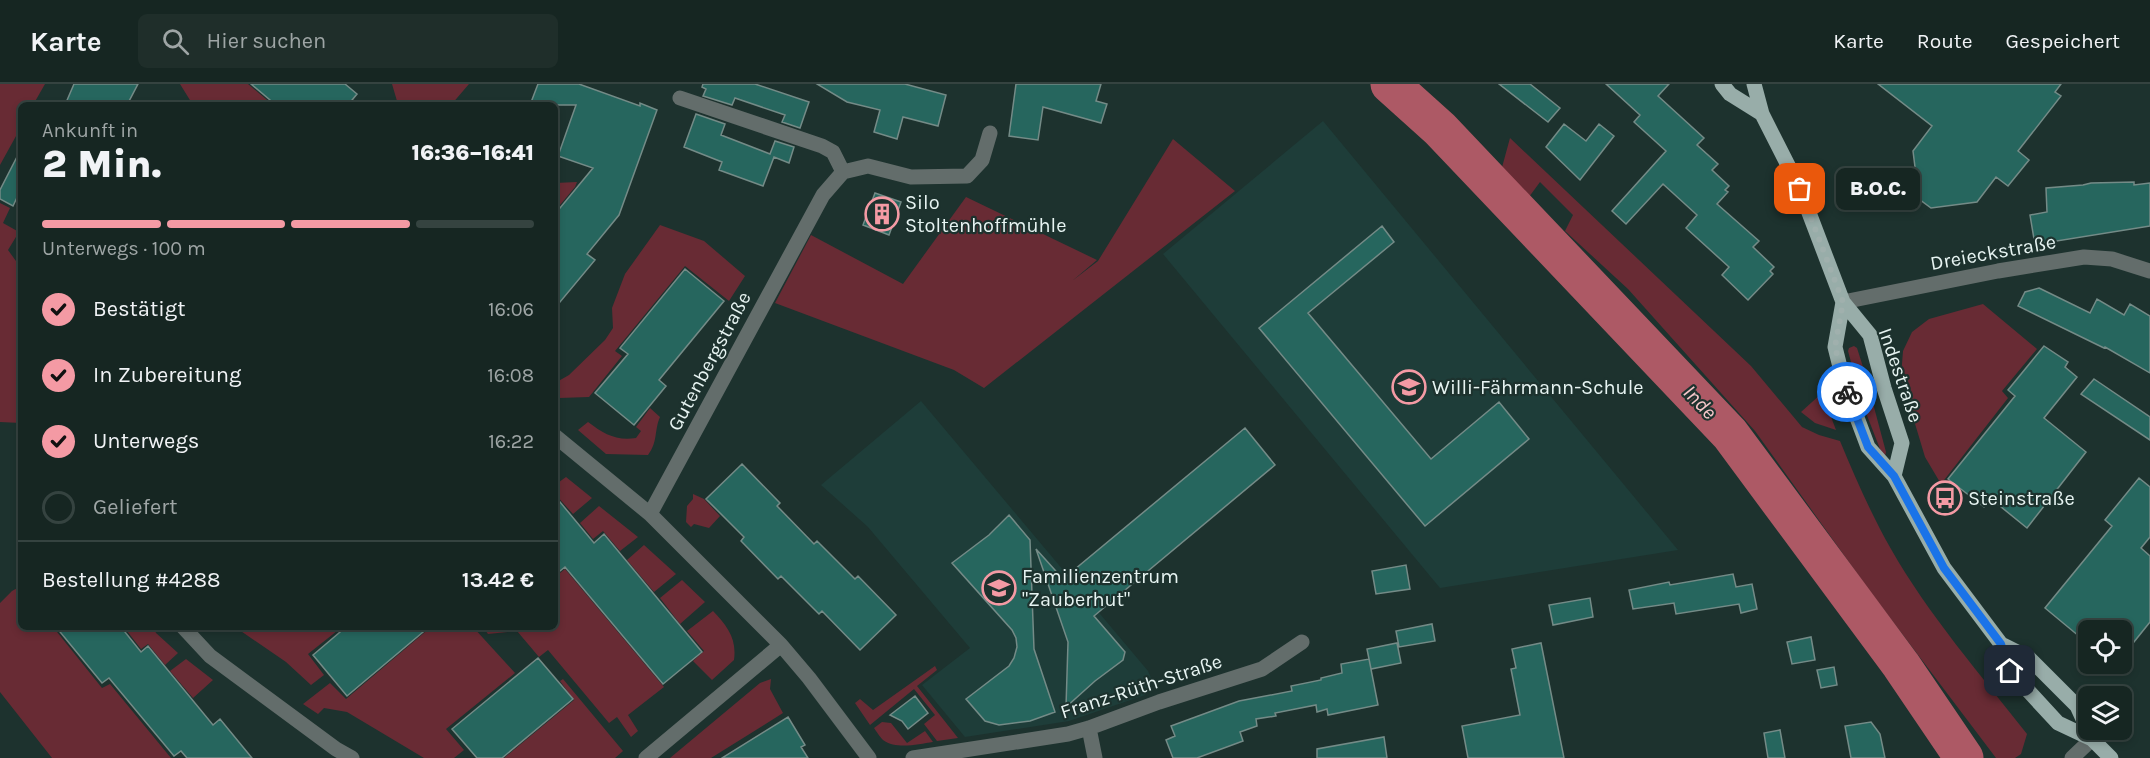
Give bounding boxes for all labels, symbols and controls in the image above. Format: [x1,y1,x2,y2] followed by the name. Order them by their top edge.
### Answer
[138,14,558,68] search box
[30,25,102,58] text: Karte
[159,25,192,58] icon: search
[207,28,326,54] text: Hier suchen
[1833,29,1884,53] text: Karte
[1917,29,1973,53] text: Route
[2006,29,2120,53] text: Gespeichert
[42,119,138,142] text: Ankunft in
[411,140,534,166] text: 16:36–16:41
[42,141,161,187] text: 2 Min.
[1774,163,1825,214] pin
[1836,168,1920,210] callout: B.O.C.
[1783,172,1816,205] icon: bag
[1850,177,1906,200] text: B.O.C.
[905,191,1066,237] place label: Silo Stoltenhoffmühle
[864,196,900,232] building icon: Silo Stoltenhoffmühle
[1928,230,2058,275] street label: Dreieckstraße
[42,237,206,260] text: Unterwegs · 100 m
[663,288,756,435] street label: Gutenbergstraße
[42,293,75,326] icon: check
[93,296,185,322] text: Bestätigt
[488,298,534,321] text: 16:06
[1874,325,1927,426] street label: Indestraße
[42,359,75,392] icon: check
[93,362,241,388] text: In Zubereitung
[1817,362,1877,422] courier
[487,364,534,387] text: 16:08
[1391,369,1427,405] school or university icon: Willi-Fährmann-Schule
[1432,376,1644,399] place label: Willi-Fährmann-Schule
[1831,376,1864,409] icon: bike
[1678,380,1722,424] water label: Inde
[42,425,75,458] icon: check
[93,428,199,454] text: Unterwegs
[488,430,534,453] text: 16:22
[1927,480,1963,516] bus stop icon: Steinstraße
[1968,487,2075,510] place label: Steinstraße
[93,494,178,520] text: Geliefert
[1022,565,1179,611] place label: Familienzentrum "Zauberhut"
[42,567,221,593] text: Bestellung #4288
[462,567,534,593] text: 13.42 €
[981,570,1017,606] school or university icon: Familienzentrum "Zauberhut"
[2078,620,2132,740] map controls
[2078,620,2132,674] button: locate
[1984,645,2035,696] pin
[1057,649,1225,723] street label: Franz-Rüth-Straße
[1993,654,2026,687] icon: home
[2078,686,2132,740] button: layers

